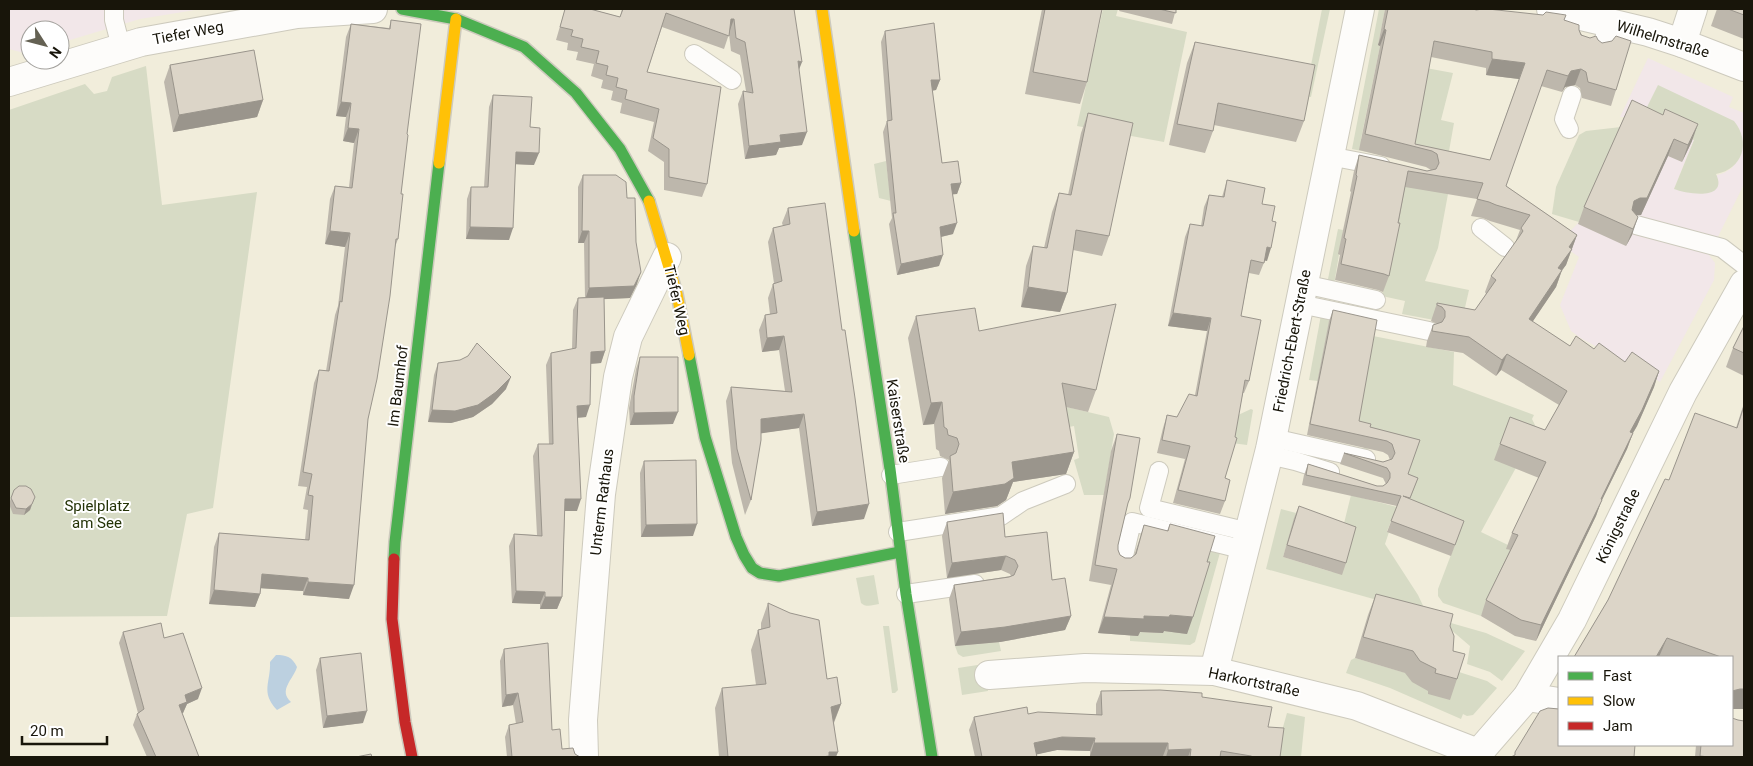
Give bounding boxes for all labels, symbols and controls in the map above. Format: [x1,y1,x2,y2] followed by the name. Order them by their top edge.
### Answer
[1614,16,1712,62] street label: Wilhelmstraße
[151,17,225,49] street label: Tiefer Weg
[20,20,70,70] north arrow
[46,44,65,61] text: N
[660,263,694,337] street label: Tiefer Weg
[1269,268,1315,414] street label: Friedrich-Ebert-Straße
[384,343,412,428] street label: Im Baumhof
[883,378,914,464] street label: Kaiserstraße
[587,448,617,556] street label: Unterm Rathaus
[1592,486,1644,566] street label: Königstraße
[64,497,130,532] park label: Spielplatz am See
[1558,656,1733,746] legend
[1207,664,1301,700] street label: Harkortstraße
[1603,667,1632,685] text: Fast
[1603,692,1635,710] text: Slow
[22,714,108,746] scale bar
[1603,717,1633,735] text: Jam
[30,722,64,740] text: 20 m

